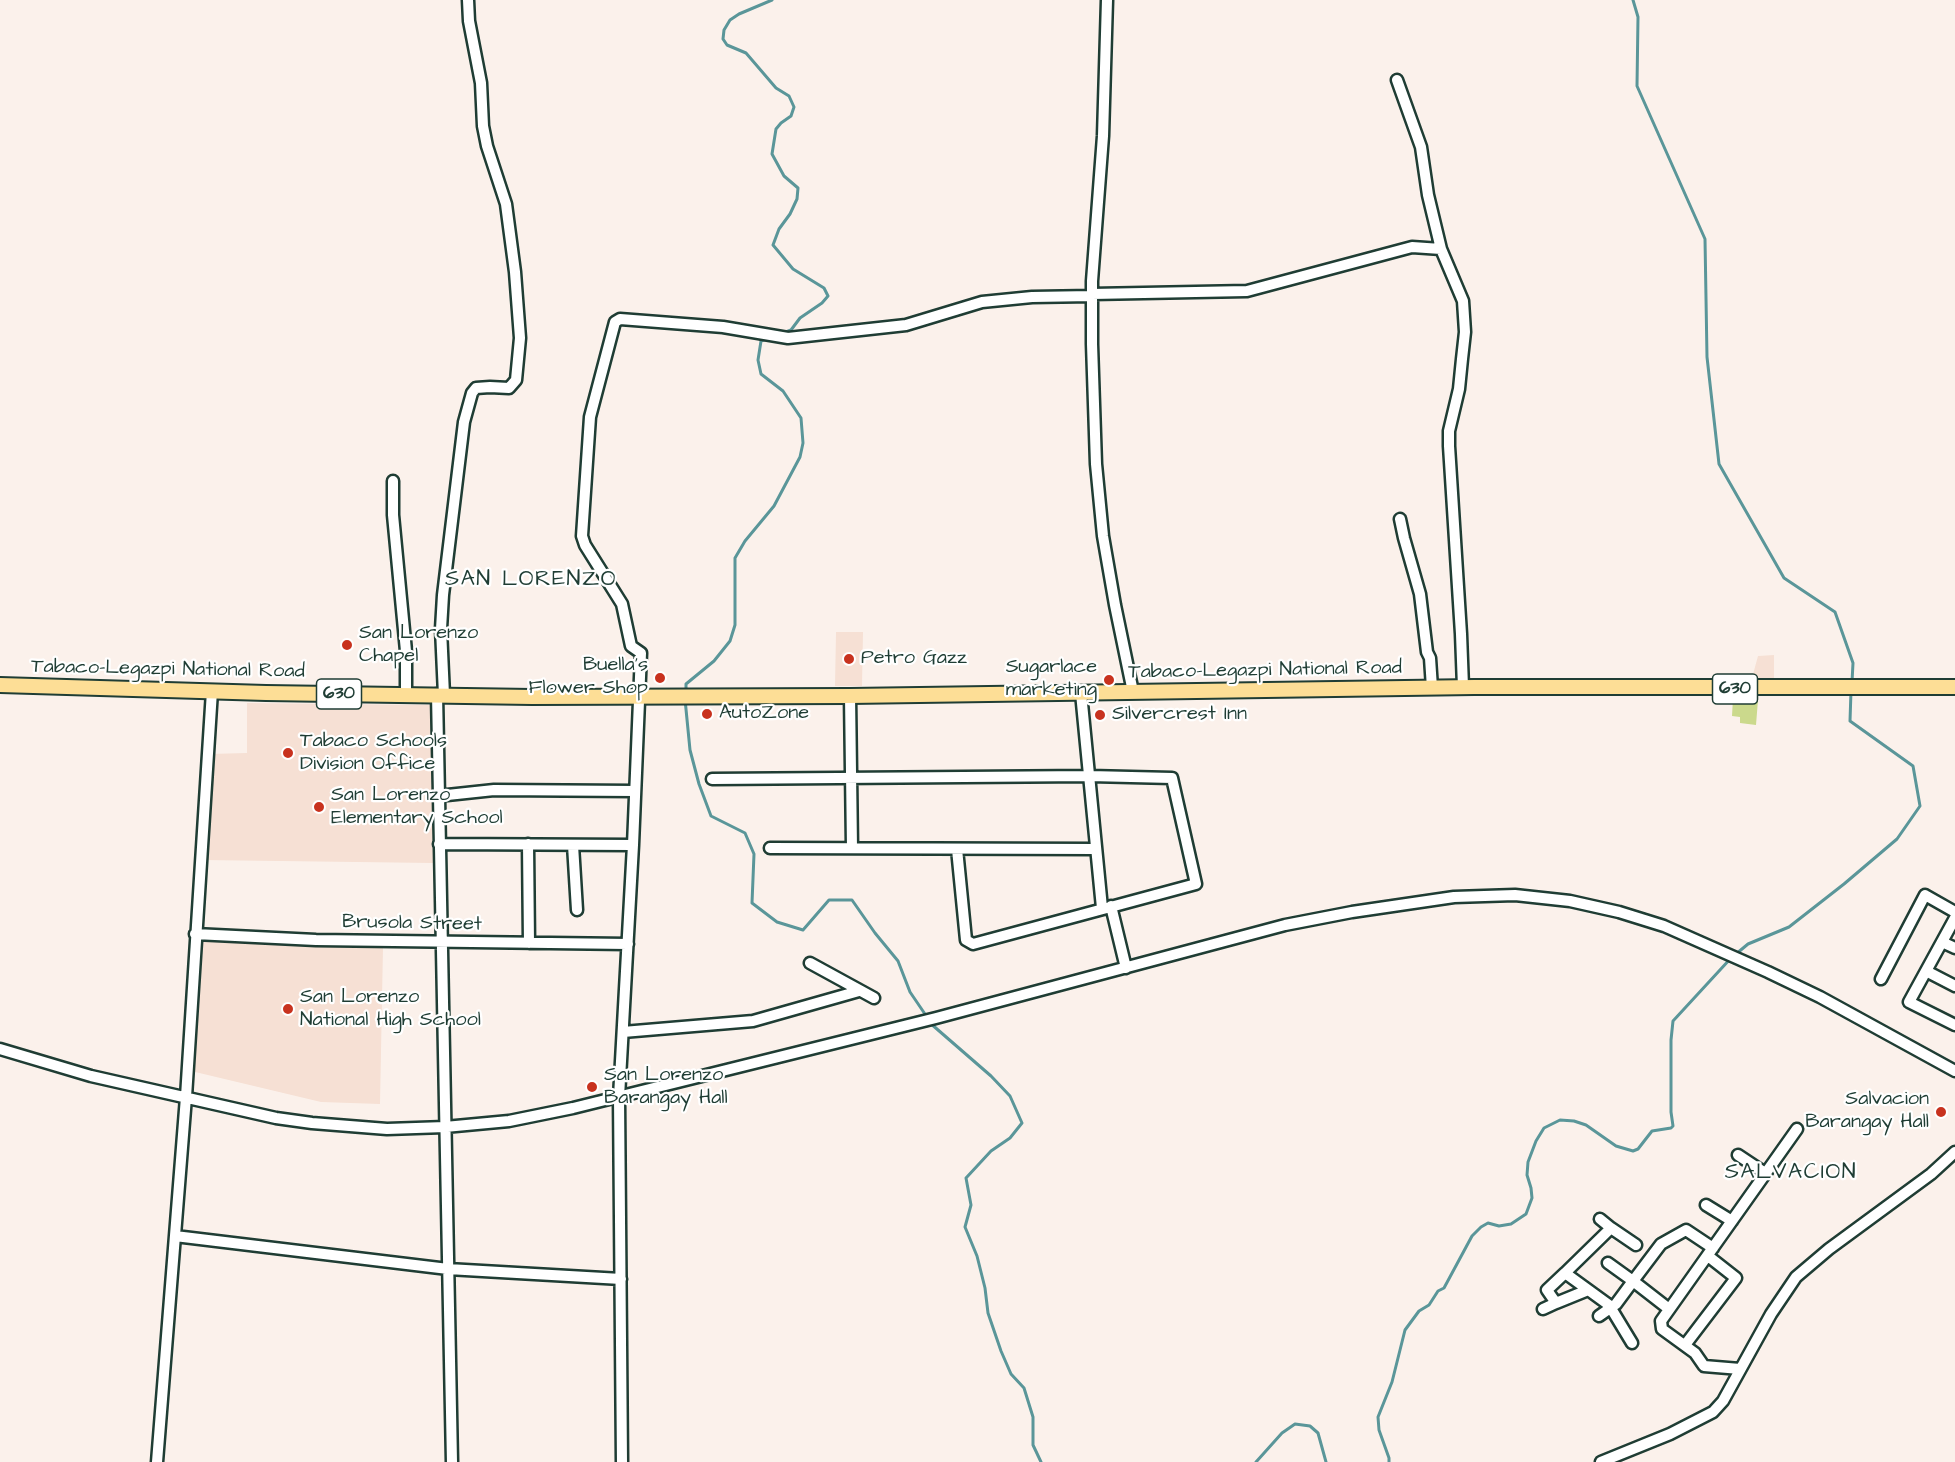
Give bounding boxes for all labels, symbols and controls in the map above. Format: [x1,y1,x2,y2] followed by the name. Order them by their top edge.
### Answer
[445,567,617,593] district label: SAN LORENZO
[359,622,478,669] place label: San Lorenzo Chapel
[340,638,354,652] marker: San Lorenzo Chapel
[861,647,967,671] place label: Petro Gazz
[842,652,856,666] marker: Petro Gazz
[529,654,648,701] place label: Buella's Flower Shop
[31,656,305,684] street label: Tabaco-Legazpi National Road
[1006,656,1097,703] place label: Sugarlace marketing
[1128,657,1402,685] street label: Tabaco-Legazpi National Road
[653,671,667,685] marker: Buella's Flower Shop
[1102,673,1116,687] marker: Sugarlace marketing
[1712,674,1758,704] road number: 630
[316,679,362,709] road number: 630
[719,702,809,726] place label: AutoZone
[1112,703,1247,727] place label: Silvercrest Inn
[700,707,714,721] marker: AutoZone
[1093,708,1107,722] marker: Silvercrest Inn
[300,730,447,777] place label: Tabaco Schools Division Office
[281,746,295,760] marker: Tabaco Schools Division Office
[331,784,503,831] place label: San Lorenzo Elementary School
[312,800,326,814] marker: San Lorenzo Elementary School
[342,911,482,937] street label: Brusola Street
[300,986,481,1033] place label: San Lorenzo National High School
[281,1002,295,1016] marker: San Lorenzo National High School
[604,1064,728,1111] place label: San Lorenzo Barangay Hall
[585,1080,599,1094] marker: San Lorenzo Barangay Hall
[1805,1088,1929,1135] place label: Salvacion Barangay Hall
[1934,1105,1948,1119] marker: Salvacion Barangay Hall
[1725,1160,1857,1186] district label: SALVACION

